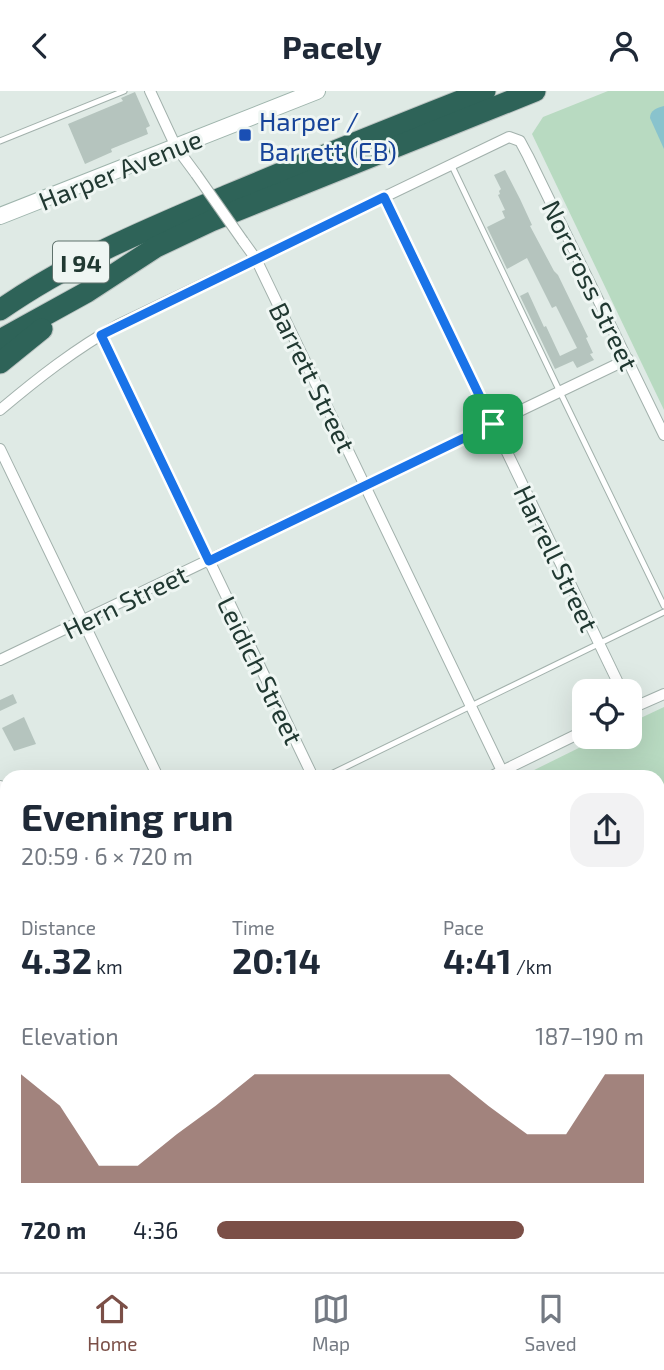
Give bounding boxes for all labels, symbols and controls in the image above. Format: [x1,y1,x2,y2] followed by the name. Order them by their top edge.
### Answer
[21,27,59,65] icon: back
[282,27,382,65] text: Pacely
[605,27,643,65] icon: person
[259,105,397,166] place label: Harper / Barrett (EB)
[34,122,206,216] street label: Harper Avenue
[237,127,253,143] marker: Harper / Barrett (EB)
[536,195,646,375] street label: Norcross Street
[53,241,109,282] road number: I 94
[263,297,363,457] street label: Barrett Street
[463,394,523,454] pin
[474,405,512,443] icon: arrive
[508,480,606,636] street label: Harrell Street
[58,557,193,645] street label: Hern Street
[212,591,310,749] street label: Leidich Street
[572,679,642,749] map controls
[572,679,642,749] button: locate
[21,793,234,839] text: Evening run
[570,793,644,867] button: share
[21,842,193,870] text: 20:59 · 6 × 720 m
[21,916,96,939] text: Distance
[232,916,275,939] text: Time
[443,916,484,939] text: Pace
[21,939,92,981] text: 4.32
[232,939,321,981] text: 20:14
[443,939,512,981] text: 4:41
[92,955,123,978] text: km
[512,955,552,978] text: /km
[21,1022,119,1050] text: Elevation
[535,1022,644,1050] text: 187–190 m
[21,1216,86,1244] text: 720 m
[133,1216,179,1244] text: 4:36
[87,1290,138,1355] tab: Home
[312,1290,350,1355] tab: Map
[525,1290,577,1355] tab: Saved

